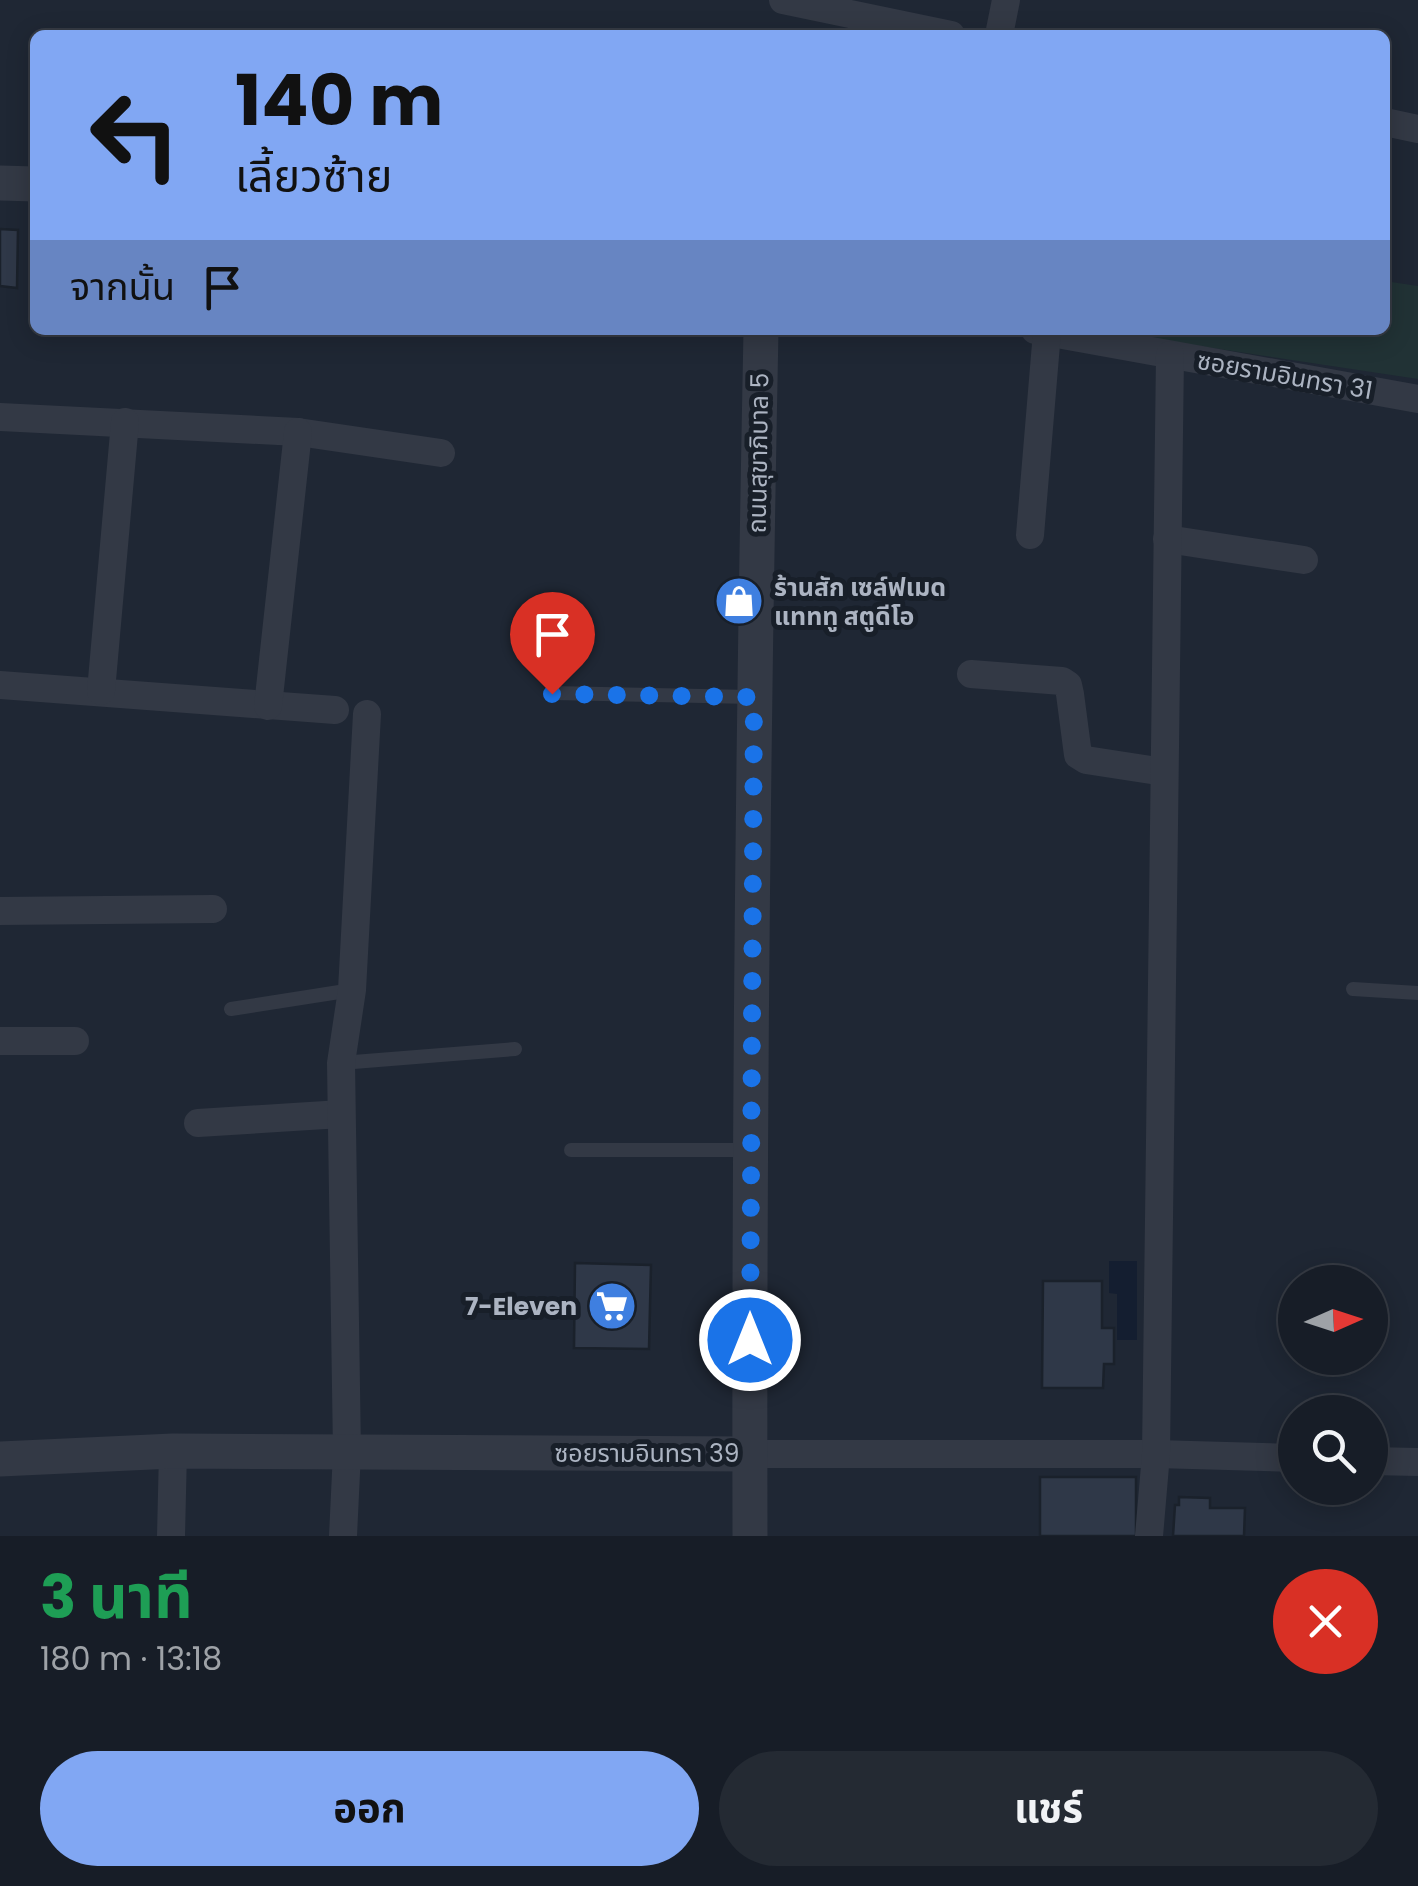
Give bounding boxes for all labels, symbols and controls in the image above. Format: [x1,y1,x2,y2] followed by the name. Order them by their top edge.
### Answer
[235,51,443,150] text: 140 m
[70,70,200,200] icon: left
[235,145,392,208] text: เลี้ยวซ้าย
[70,260,175,313] text: จากนั้น
[195,260,250,315] icon: arrive
[1194,343,1375,408] street label: ซอยรามอินทรา 31
[740,372,777,534] street label: ถนนสุขาภิบาล 5
[774,570,946,634] place label: ร้านสัก เซล์ฟเมด แทททู สตูดีโอ
[713,575,765,627] shop icon: ร้านสัก เซล์ฟเมด แทททู สตูดีโอ
[510,592,595,695] pin
[525,607,580,662] icon: arrive
[1278,1265,1388,1375] north arrow
[1278,1265,1388,1505] map controls
[586,1280,638,1332] supermarket icon: 7-Eleven
[698,1288,802,1392] position arrow
[465,1289,577,1324] place label: 7-Eleven
[1278,1395,1388,1505] button: search
[554,1436,740,1471] street label: ซอยรามอินทรา 39
[40,1555,193,1639] text: 3 นาที
[1273,1569,1378,1674] button: close
[40,1636,222,1681] text: 180 m · 13:18
[40,1751,699,1866] button: ออก
[719,1751,1378,1866] button: แชร์

